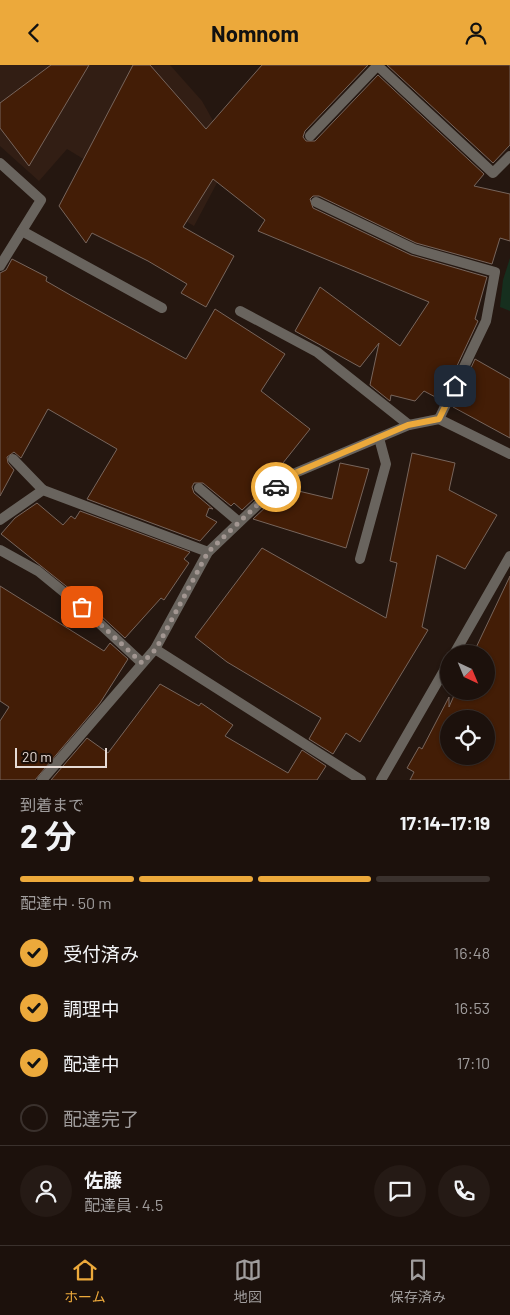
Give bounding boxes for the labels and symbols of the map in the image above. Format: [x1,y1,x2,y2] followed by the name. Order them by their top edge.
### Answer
[434,365,476,407] pin
[251,462,301,512] courier
[61,586,103,628] pin
[440,645,495,700] north arrow
[15,745,108,768] scale bar

